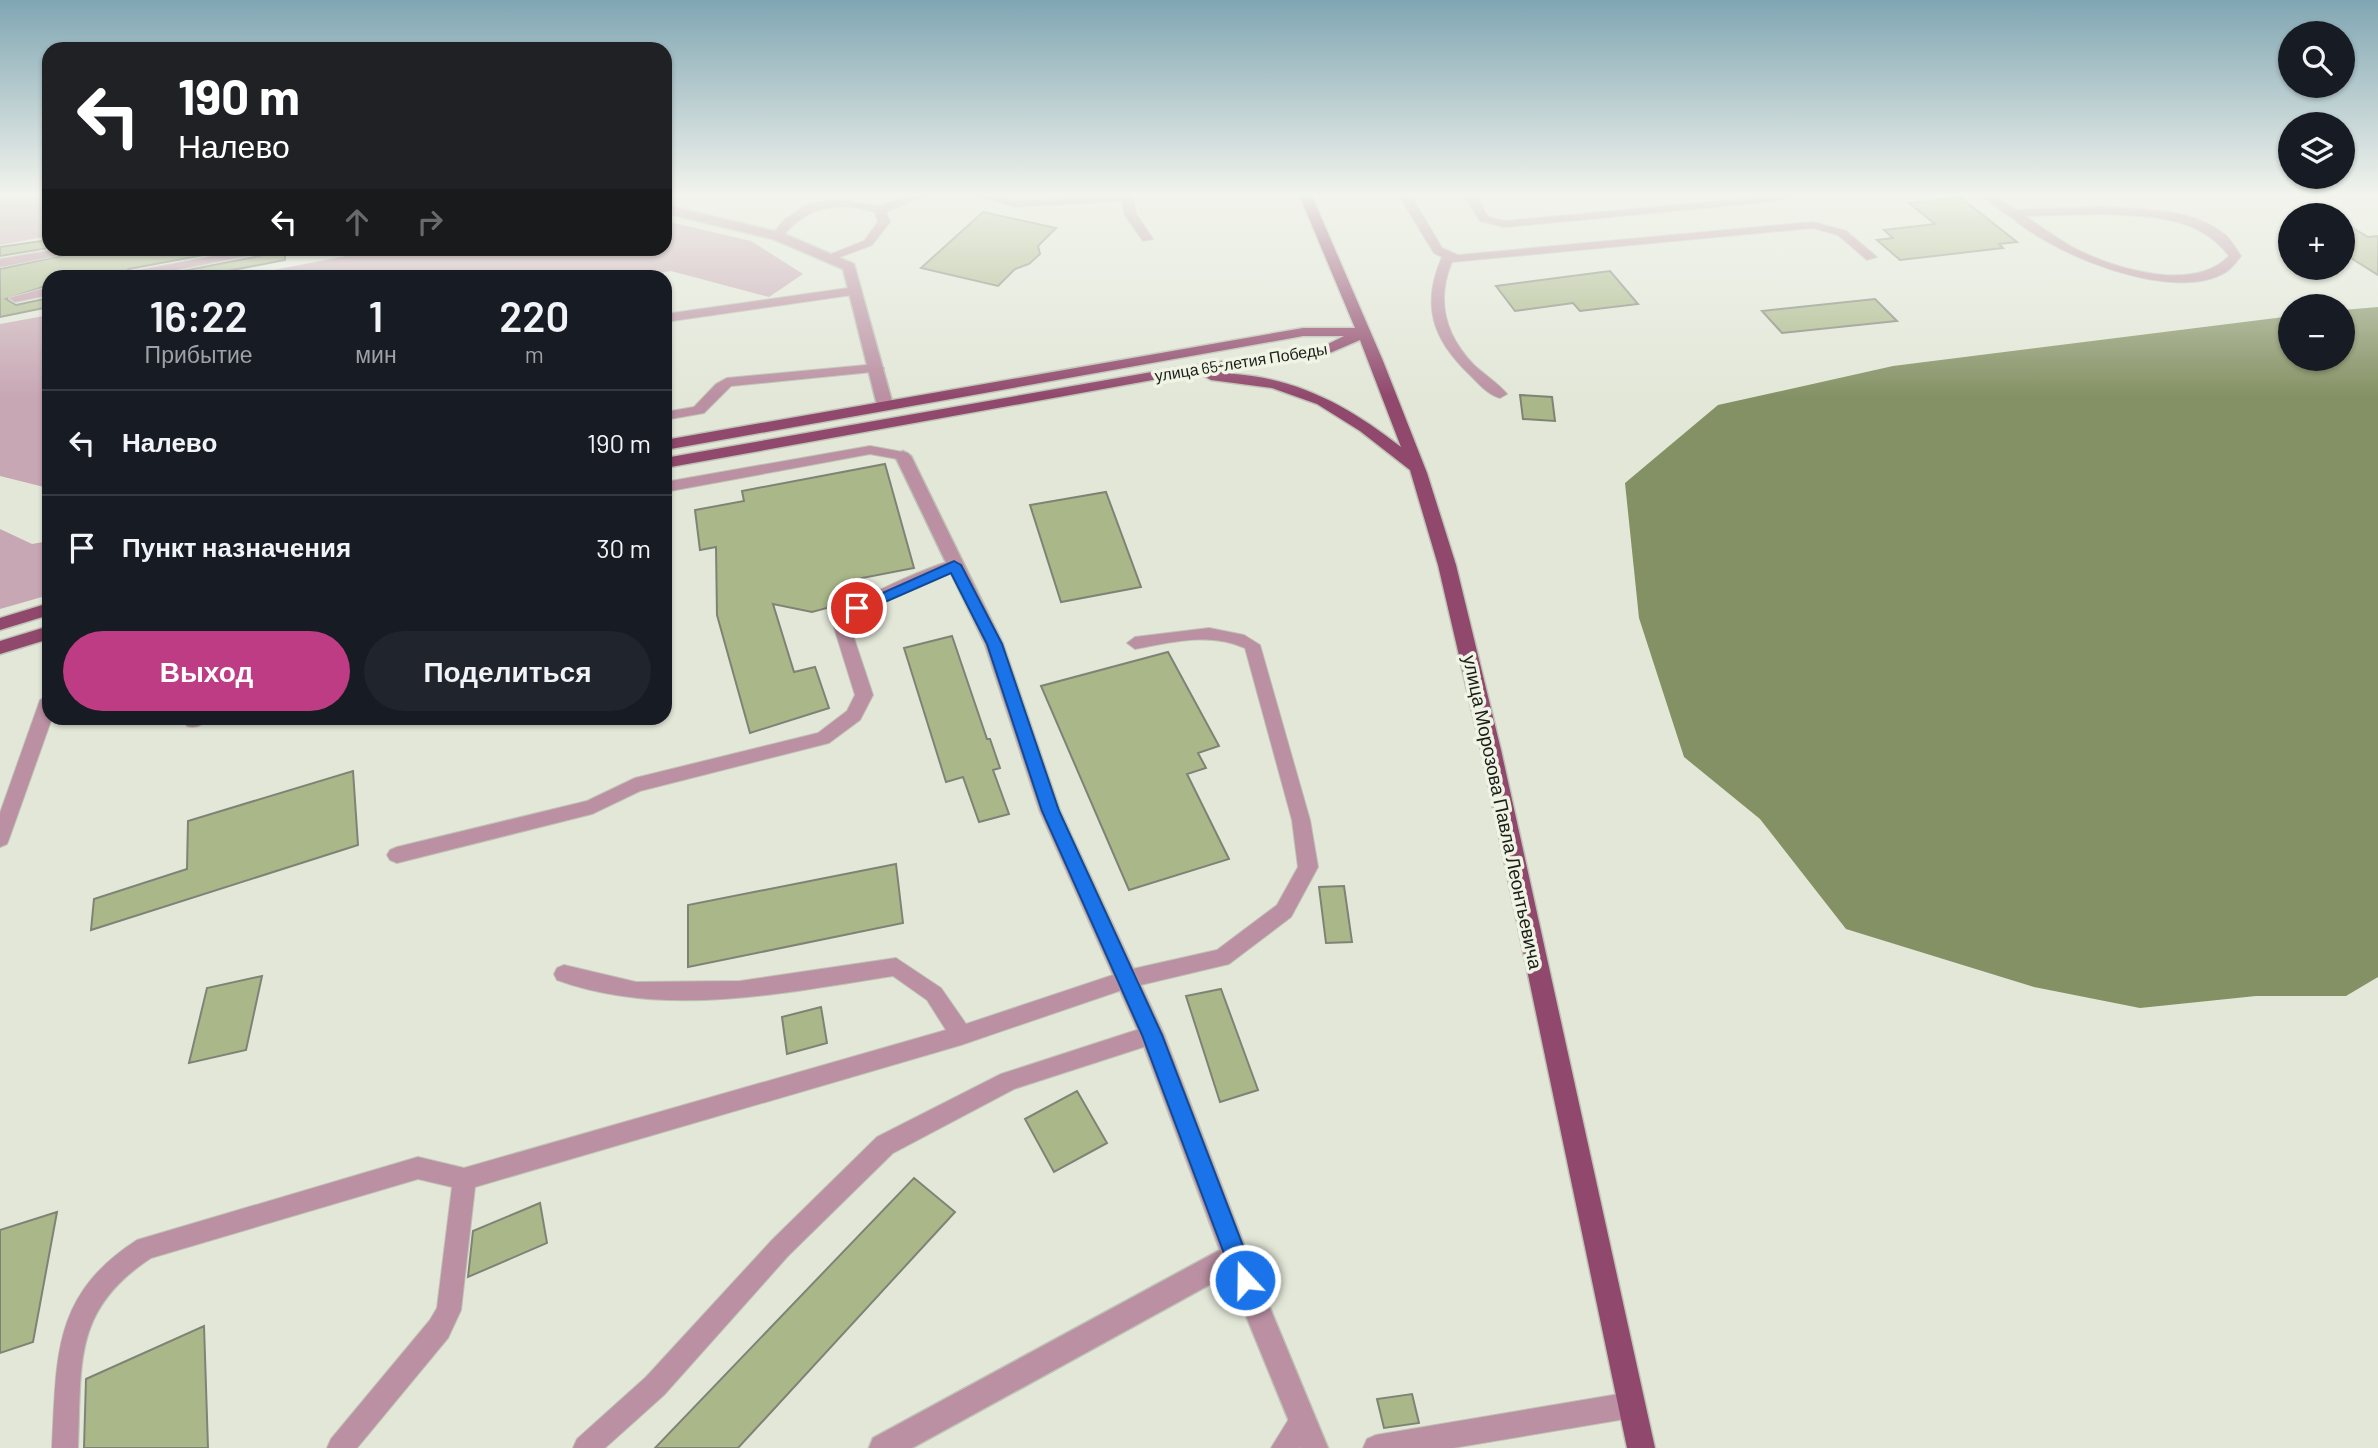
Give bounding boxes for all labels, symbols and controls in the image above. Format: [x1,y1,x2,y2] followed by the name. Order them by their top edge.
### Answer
[2278,21,2355,371] map controls
[2278,21,2355,98] button: search
[178,66,300,125] text: 190 m
[63,70,154,161] icon: left
[2278,112,2355,189] button: layers
[178,126,290,164] text: Налево
[265,203,303,241] icon: left
[338,203,376,241] icon: ahead
[411,203,449,241] icon: right
[2278,203,2355,280] button: +
[150,290,248,340] text: 16:22
[369,290,383,340] text: 1
[499,290,569,340] text: 220
[2278,294,2355,371] button: −
[1153,338,1329,385] street label: улица 65-летия Победы
[145,340,253,368] text: Прибытие
[355,340,397,368] text: мин
[525,340,544,368] text: m
[63,424,101,462] icon: left
[122,426,217,457] text: Налево
[587,427,651,458] text: 190 m
[63,529,101,567] icon: arrive
[122,531,351,562] text: Пункт назначения
[596,532,651,563] text: 30 m
[827,578,887,638] pin
[838,589,876,627] icon: arrive
[63,631,350,711] button: Выход
[364,631,651,711] button: Поделиться
[1459,653,1548,972] street label: улица Морозова Павла Леонтьевича
[1208,1243,1282,1317] position arrow

